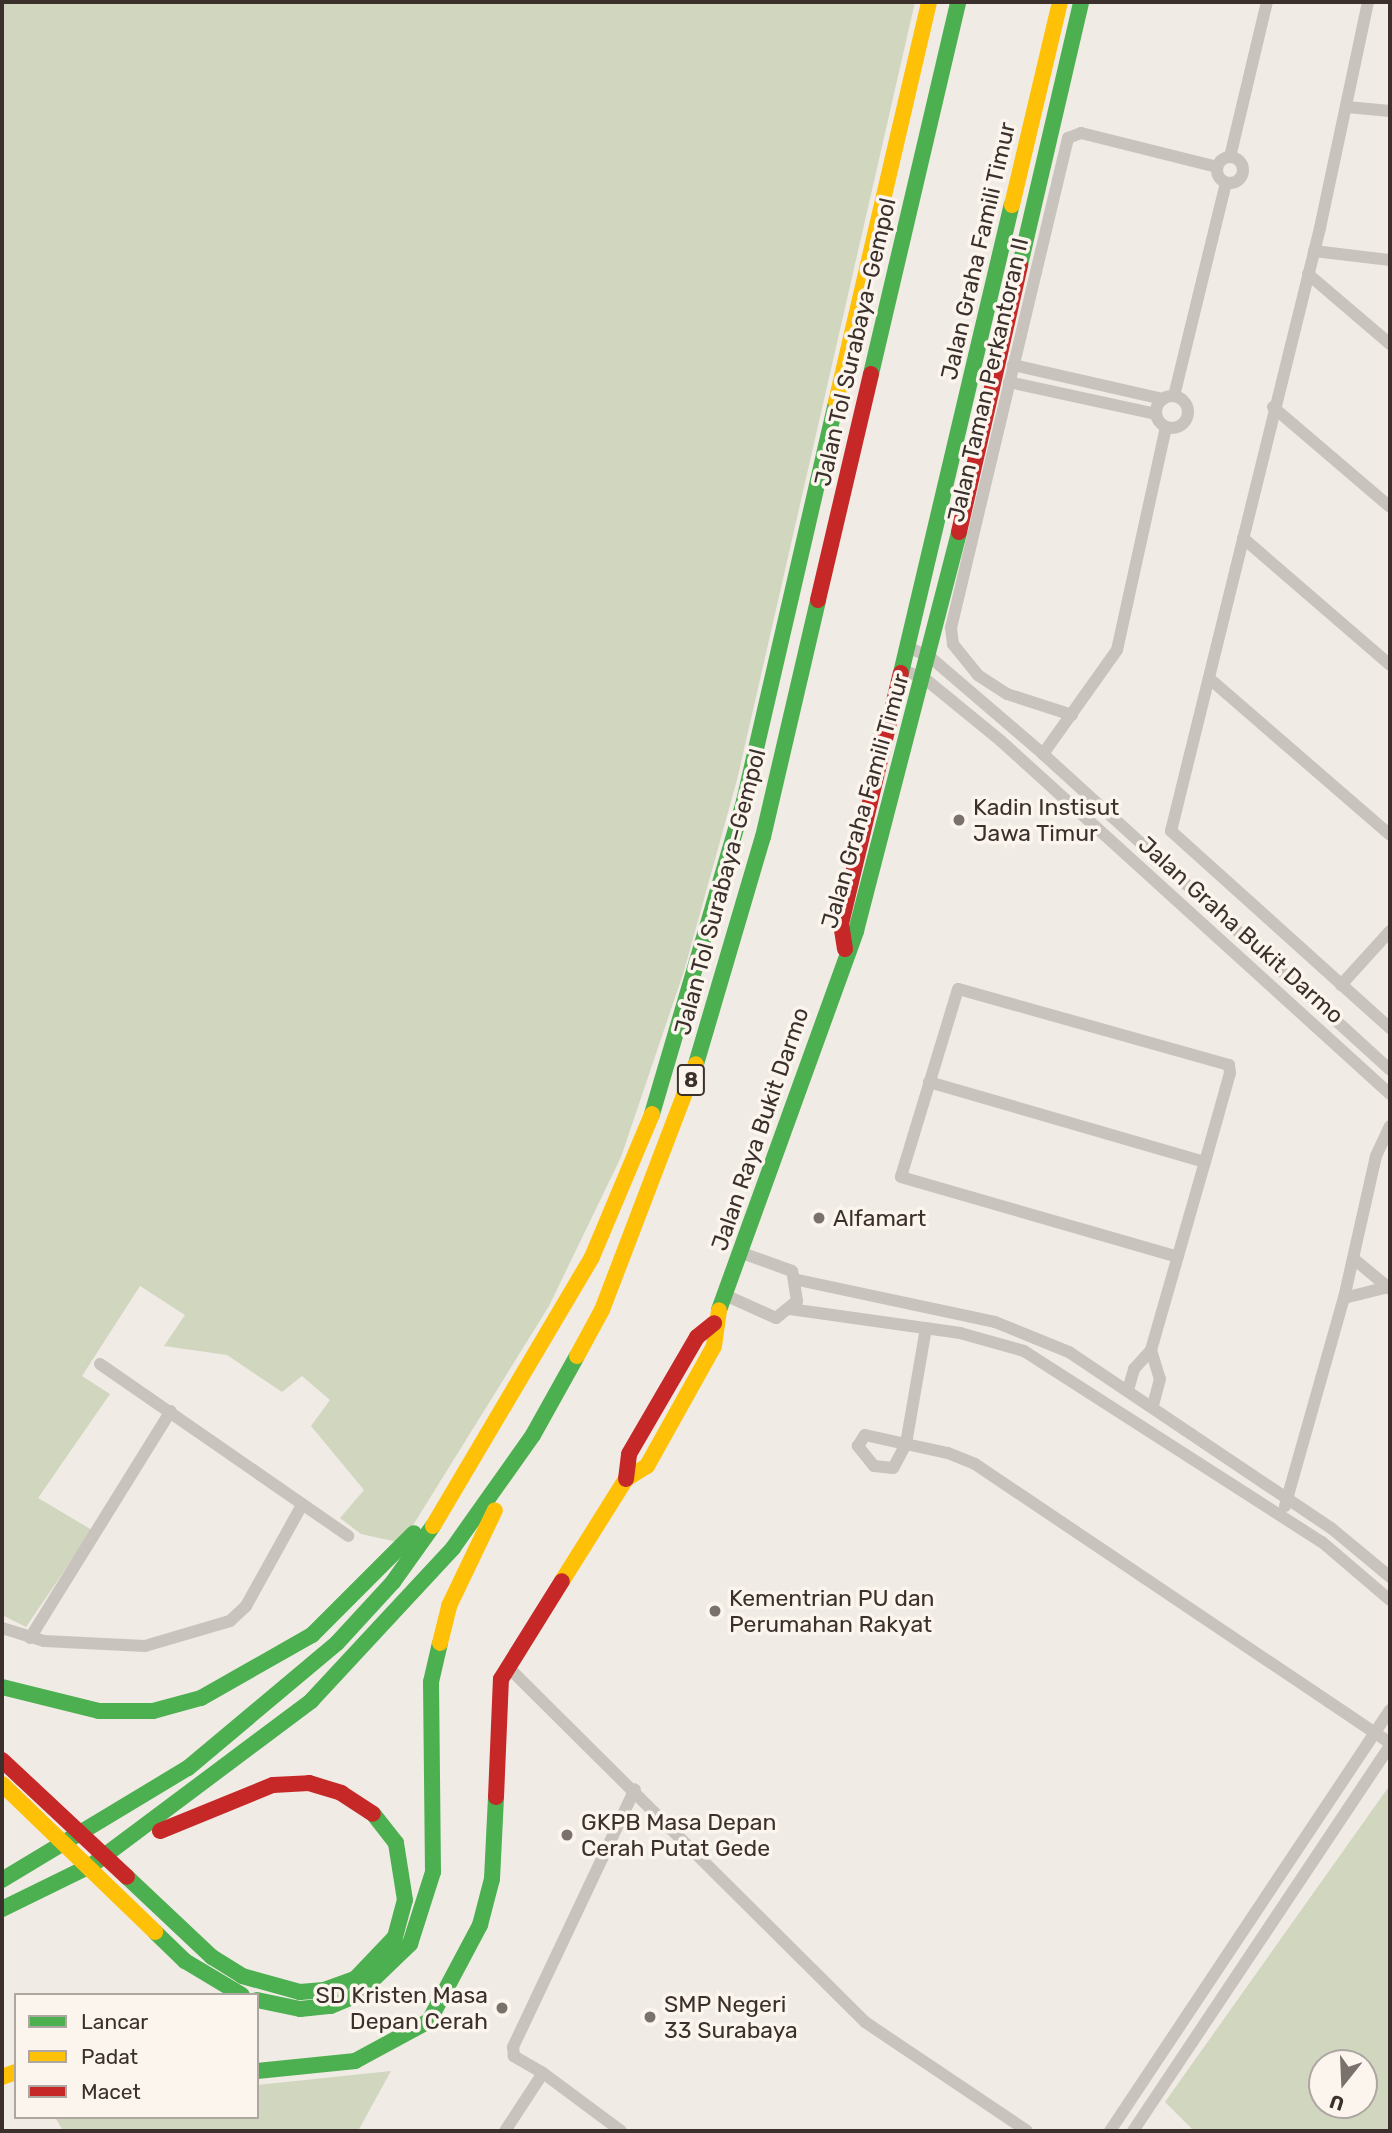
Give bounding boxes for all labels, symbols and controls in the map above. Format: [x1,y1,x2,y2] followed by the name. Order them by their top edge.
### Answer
[935,119,1021,383] street label: Jalan Graha Famili Timur
[808,195,902,489] street label: Jalan Tol Surabaya–Gempol
[942,235,1034,525] street label: Jalan Taman Perkantoran II
[815,670,915,932] street label: Jalan Graha Famili Timur
[668,746,772,1038] street label: Jalan Tol Surabaya–Gempol
[973,793,1119,847] place label: Kadin Instisut Jawa Timur
[951,812,967,828] marker: Kadin Instisut Jawa Timur
[1133,831,1349,1029] street label: Jalan Graha Bukit Darmo
[705,1004,815,1254] street label: Jalan Raya Bukit Darmo
[675,1062,707,1098] road number: 8
[833,1204,926,1232] place label: Alfamart
[811,1210,827,1226] marker: Alfamart
[729,1584,935,1638] place label: Kementrian PU dan Perumahan Rakyat
[707,1603,723,1619] marker: Kementrian PU dan Perumahan Rakyat
[581,1808,776,1862] place label: GKPB Masa Depan Cerah Putat Gede
[559,1827,575,1843] marker: GKPB Masa Depan Cerah Putat Gede
[316,1981,488,2035] place label: SD Kristen Masa Depan Cerah
[664,1990,798,2044] place label: SMP Negeri 33 Surabaya
[14,1993,259,2119] legend
[494,2000,510,2016] marker: SD Kristen Masa Depan Cerah
[81,2009,148,2034] text: Lancar
[642,2009,658,2025] marker: SMP Negeri 33 Surabaya
[81,2044,138,2069] text: Padat
[1308,2049,1378,2119] north arrow
[81,2079,141,2104] text: Macet
[1327,2089,1347,2116] text: U

